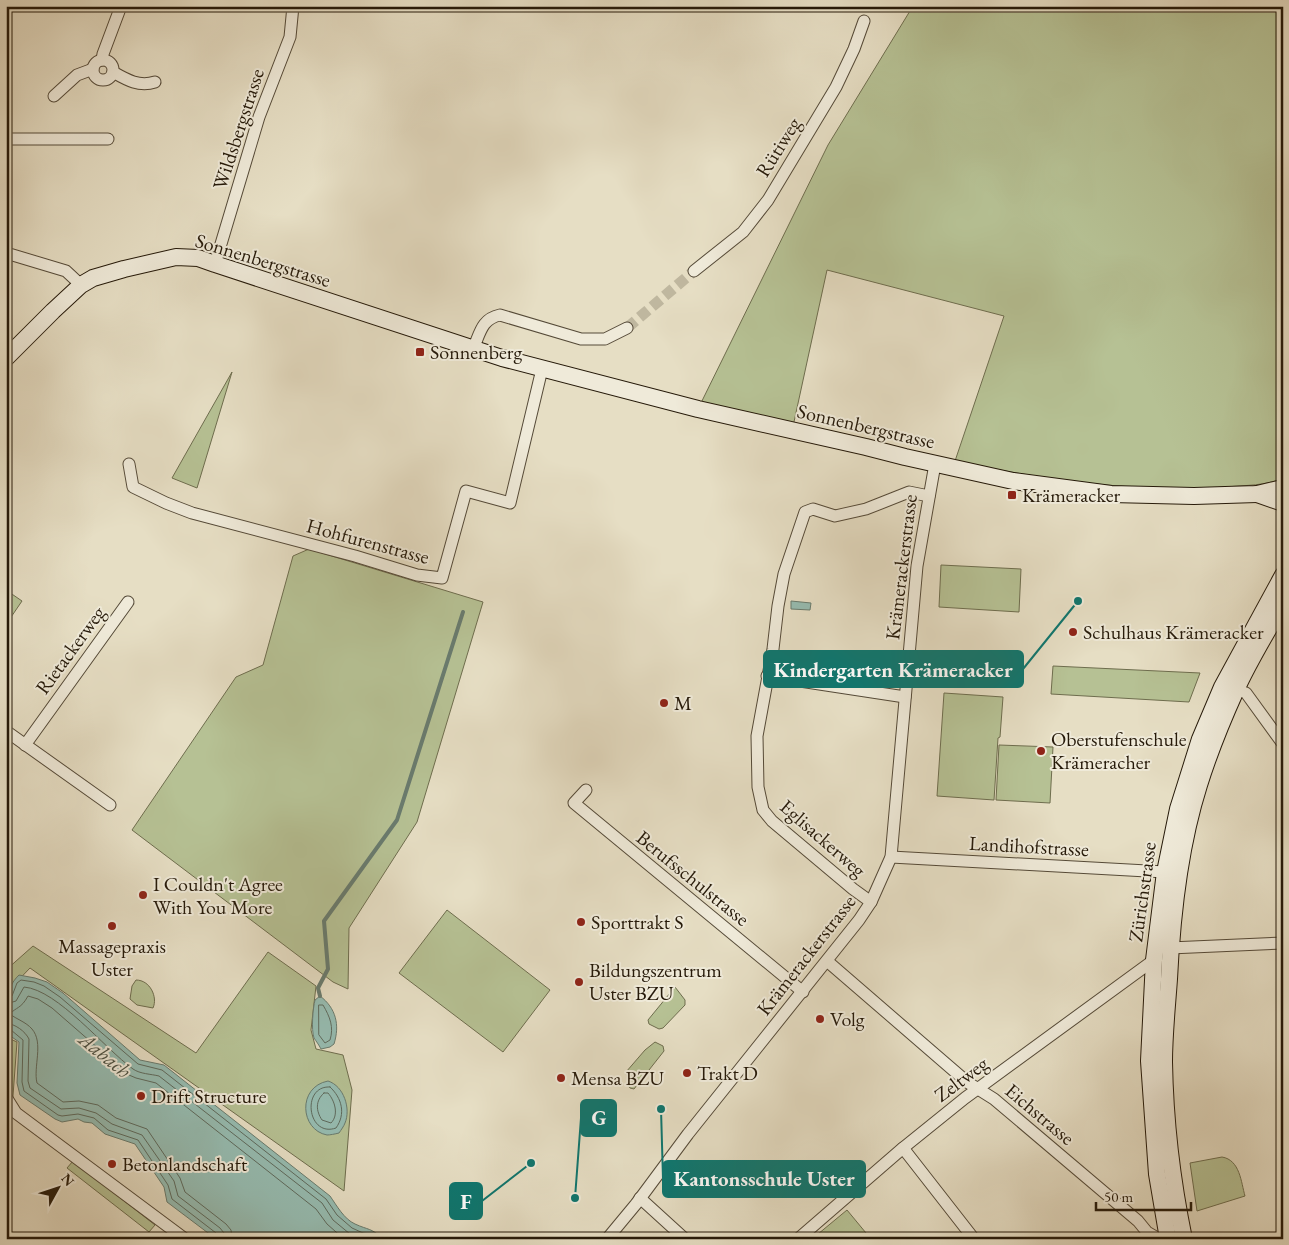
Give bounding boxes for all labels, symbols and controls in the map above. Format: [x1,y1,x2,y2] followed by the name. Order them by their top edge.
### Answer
[206,65,270,193] street label: Wildsbergstrasse
[750,112,807,182] street label: Rütiweg
[192,227,334,293] street label: Sonnenbergstrasse
[430,339,522,365] place label: Sonnenberg
[414,346,426,358] marker: Sonnenberg
[795,398,937,454] street label: Sonnenbergstrasse
[1022,482,1121,508] place label: Krämeracker
[1006,489,1018,501] marker: Krämeracker
[879,493,923,641] street label: Krämerackerstrasse
[304,512,432,570] street label: Hohfurenstrasse
[29,600,111,699] street label: Rietackerweg
[1083,619,1264,645] place label: Schulhaus Krämeracker
[1067,626,1079,638] marker: Schulhaus Krämeracker
[764,651,1023,687] callout: Kindergarten Krämeracker
[773,656,1013,683] text: Kindergarten Krämeracker
[674,690,692,716] place label: M
[658,697,670,709] marker: M
[1051,726,1187,775] place label: Oberstufenschule Krämeracher
[1035,745,1047,757] marker: Oberstufenschule Krämeracher
[775,793,872,883] street label: Eglisackerweg
[631,824,755,932] street label: Berufsschulstrasse
[968,830,1090,862] street label: Landihofstrasse
[1122,840,1162,944] street label: Zürichstrasse
[153,871,283,920] place label: I Couldn't Agree With You More
[137,889,149,901] marker: I Couldn't Agree With You More
[751,889,861,1021] street label: Krämerackerstrasse
[591,909,683,935] place label: Sporttrakt S
[575,916,587,928] marker: Sporttrakt S
[106,920,118,932] marker: Massagepraxis Uster
[58,933,166,982] place label: Massagepraxis Uster
[589,957,722,1006] place label: Bildungszentrum Uster BZU
[573,976,585,988] marker: Bildungszentrum Uster BZU
[830,1006,865,1032] place label: Volg
[814,1013,826,1025] marker: Volg
[72,1024,137,1084] water label: Aabach
[929,1050,993,1108] street label: Zeltweg
[697,1060,758,1086] place label: Trakt D
[571,1065,664,1091] place label: Mensa BZU
[681,1067,693,1079] marker: Trakt D
[555,1072,567,1084] marker: Mensa BZU
[1000,1077,1080,1151] street label: Eichstrasse
[151,1083,267,1109] place label: Drift Structure
[135,1090,147,1102] marker: Drift Structure
[581,1100,616,1136] callout: G
[591,1104,607,1131] text: G
[122,1151,248,1177] place label: Betonlandschaft
[106,1158,118,1170] marker: Betonlandschaft
[663,1161,865,1197] callout: Kantonsschule Uster
[32,1162,82,1212] north arrow
[673,1165,855,1192] text: Kantonsschule Uster
[57,1170,79,1190] text: N
[1096,1180,1192,1212] scale bar
[450,1183,482,1219] callout: F
[1104,1187,1133,1206] text: 50 m
[460,1188,472,1215] text: F

